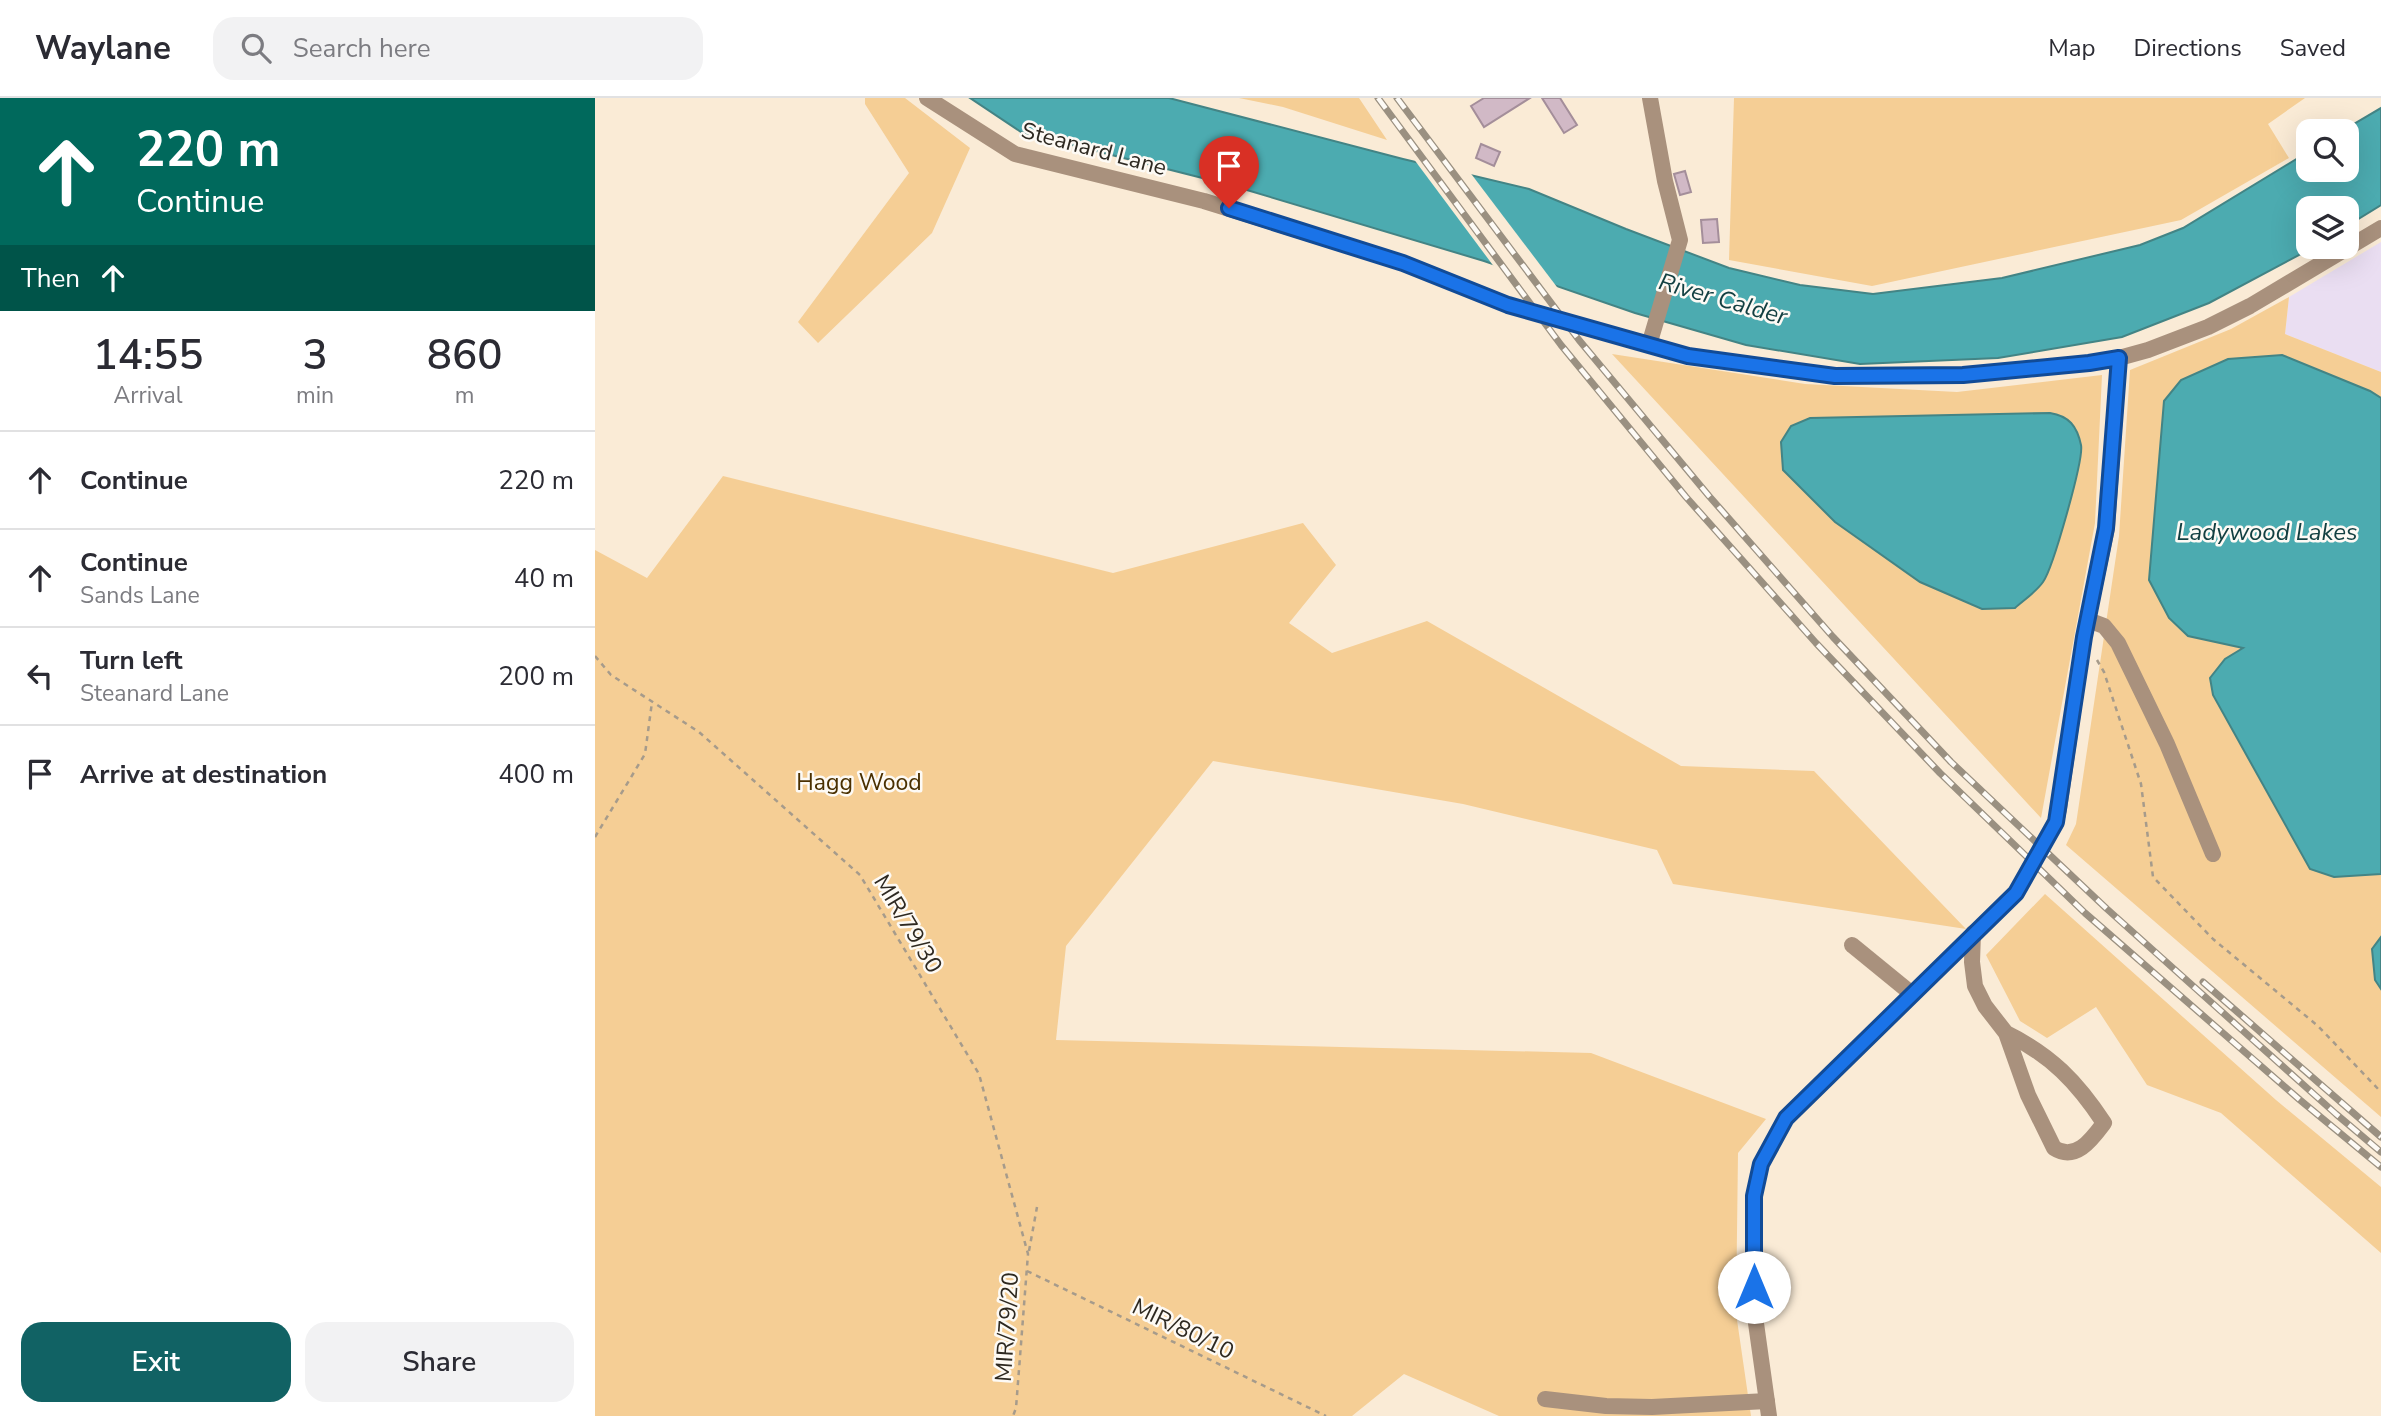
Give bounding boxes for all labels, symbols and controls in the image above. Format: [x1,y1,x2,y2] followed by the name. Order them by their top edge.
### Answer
[213,17,703,80] search box
[35,26,171,71] text: Waylane
[237,29,275,67] icon: search
[293,31,431,66] text: Search here
[2048,32,2095,64] text: Map
[2133,32,2242,64] text: Directions
[2280,32,2346,64] text: Saved
[1018,115,1170,183] street label: Steanard Lane
[136,116,280,183] text: 220 m
[2296,119,2359,259] map controls
[2296,119,2359,182] button: search
[21,126,112,217] icon: ahead
[1199,136,1259,208] pin
[1210,147,1248,185] icon: arrive
[136,180,264,223] text: Continue
[2296,196,2359,259] button: layers
[94,259,132,297] icon: ahead
[21,261,80,296] text: Then
[1655,265,1792,333] water label: River Calder
[93,327,203,384] text: 14:55
[302,327,328,384] text: 3
[427,327,502,384] text: 860
[113,380,183,411] text: Arrival
[296,380,334,411] text: min
[455,380,474,411] text: m
[21,461,59,499] icon: ahead
[80,463,188,498] text: Continue
[498,463,574,498] text: 220 m
[2176,516,2358,548] water label: Ladywood Lakes
[80,545,188,580] text: Continue
[21,559,59,597] icon: ahead
[514,561,574,596] text: 40 m
[80,580,200,611] text: Sands Lane
[80,643,183,678] text: Turn left
[21,657,59,695] icon: left
[498,659,574,694] text: 200 m
[80,678,229,709] text: Steanard Lane
[21,755,59,793] icon: arrive
[80,757,327,792] text: Arrive at destination
[498,757,574,792] text: 400 m
[796,767,922,798] park label: Hagg Wood
[866,869,950,979] street label: MIR/79/30
[1717,1250,1791,1324] position arrow
[988,1271,1026,1383] street label: MIR/79/20
[1127,1291,1239,1367] street label: MIR/80/10
[21,1322,291,1402] button: Exit
[305,1322,574,1402] button: Share

